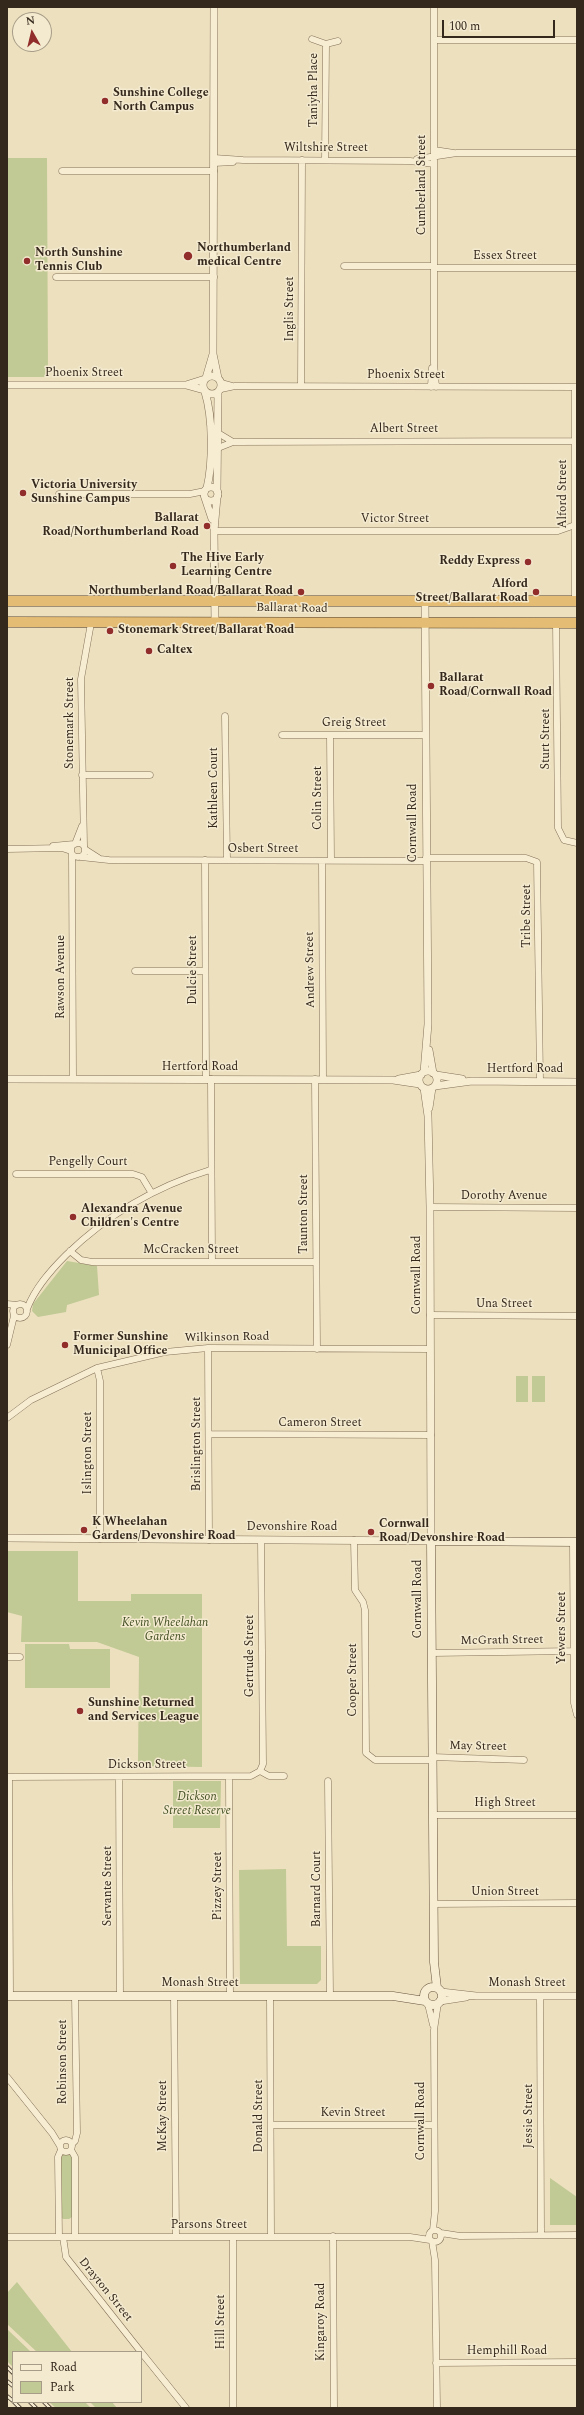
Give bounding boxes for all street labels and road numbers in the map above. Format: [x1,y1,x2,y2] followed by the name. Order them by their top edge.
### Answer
[308,53,322,127] street label: Taniyha Place
[416,135,430,235] street label: Cumberland Street
[284,142,368,156] street label: Wiltshire Street
[473,250,537,264] street label: Essex Street
[284,277,298,341] street label: Inglis Street
[45,367,123,381] street label: Phoenix Street
[367,369,445,383] street label: Phoenix Street
[370,423,438,437] street label: Albert Street
[557,460,571,528] street label: Alford Street
[361,513,429,527] street label: Victor Street
[256,601,328,617] street label: Ballarat Road
[64,677,78,769] street label: Stonemark Street
[540,709,554,769] street label: Sturt Street
[322,717,386,731] street label: Greig Street
[208,747,222,829] street label: Kathleen Court
[312,766,326,830] street label: Colin Street
[407,784,421,862] street label: Cornwall Road
[228,843,298,857] street label: Osbert Street
[521,884,535,948] street label: Tribe Street
[303,931,319,1009] street label: Andrew Street
[55,935,69,1019] street label: Rawson Avenue
[187,935,201,1005] street label: Dulcie Street
[162,1061,238,1075] street label: Hertford Road
[487,1063,563,1077] street label: Hertford Road
[48,1156,128,1170] street label: Pengelly Court
[298,1174,312,1254] street label: Taunton Street
[461,1190,547,1204] street label: Dorothy Avenue
[411,1236,425,1314] street label: Cornwall Road
[143,1244,239,1258] street label: McCracken Street
[476,1298,532,1312] street label: Una Street
[184,1330,270,1346] street label: Wilkinson Road
[191,1397,205,1491] street label: Brislington Street
[82,1412,96,1494] street label: Islington Street
[278,1417,362,1431] street label: Cameron Street
[247,1521,337,1535] street label: Devonshire Road
[412,1560,426,1638] street label: Cornwall Road
[556,1592,570,1664] street label: Yewers Street
[244,1615,258,1697] street label: Gertrude Street
[460,1633,544,1649] street label: McGrath Street
[347,1643,361,1717] street label: Cooper Street
[449,1739,507,1755] street label: May Street
[108,1759,186,1773] street label: Dickson Street
[474,1797,536,1811] street label: High Street
[102,1846,116,1926] street label: Servante Street
[311,1851,325,1927] street label: Barnard Court
[212,1852,226,1920] street label: Pizzey Street
[471,1886,539,1900] street label: Union Street
[161,1977,239,1991] street label: Monash Street
[488,1977,566,1991] street label: Monash Street
[57,2020,71,2104] street label: Robinson Street
[253,2079,267,2153] street label: Donald Street
[157,2080,171,2152] street label: McKay Street
[415,2082,429,2160] street label: Cornwall Road
[523,2084,537,2148] street label: Jessie Street
[320,2107,386,2121] street label: Kevin Street
[171,2219,247,2233] street label: Parsons Street
[75,2255,135,2325] street label: Drayton Street
[315,2283,329,2361] street label: Kingaroy Road
[215,2294,229,2350] street label: Hill Street
[467,2345,547,2359] street label: Hemphill Road

